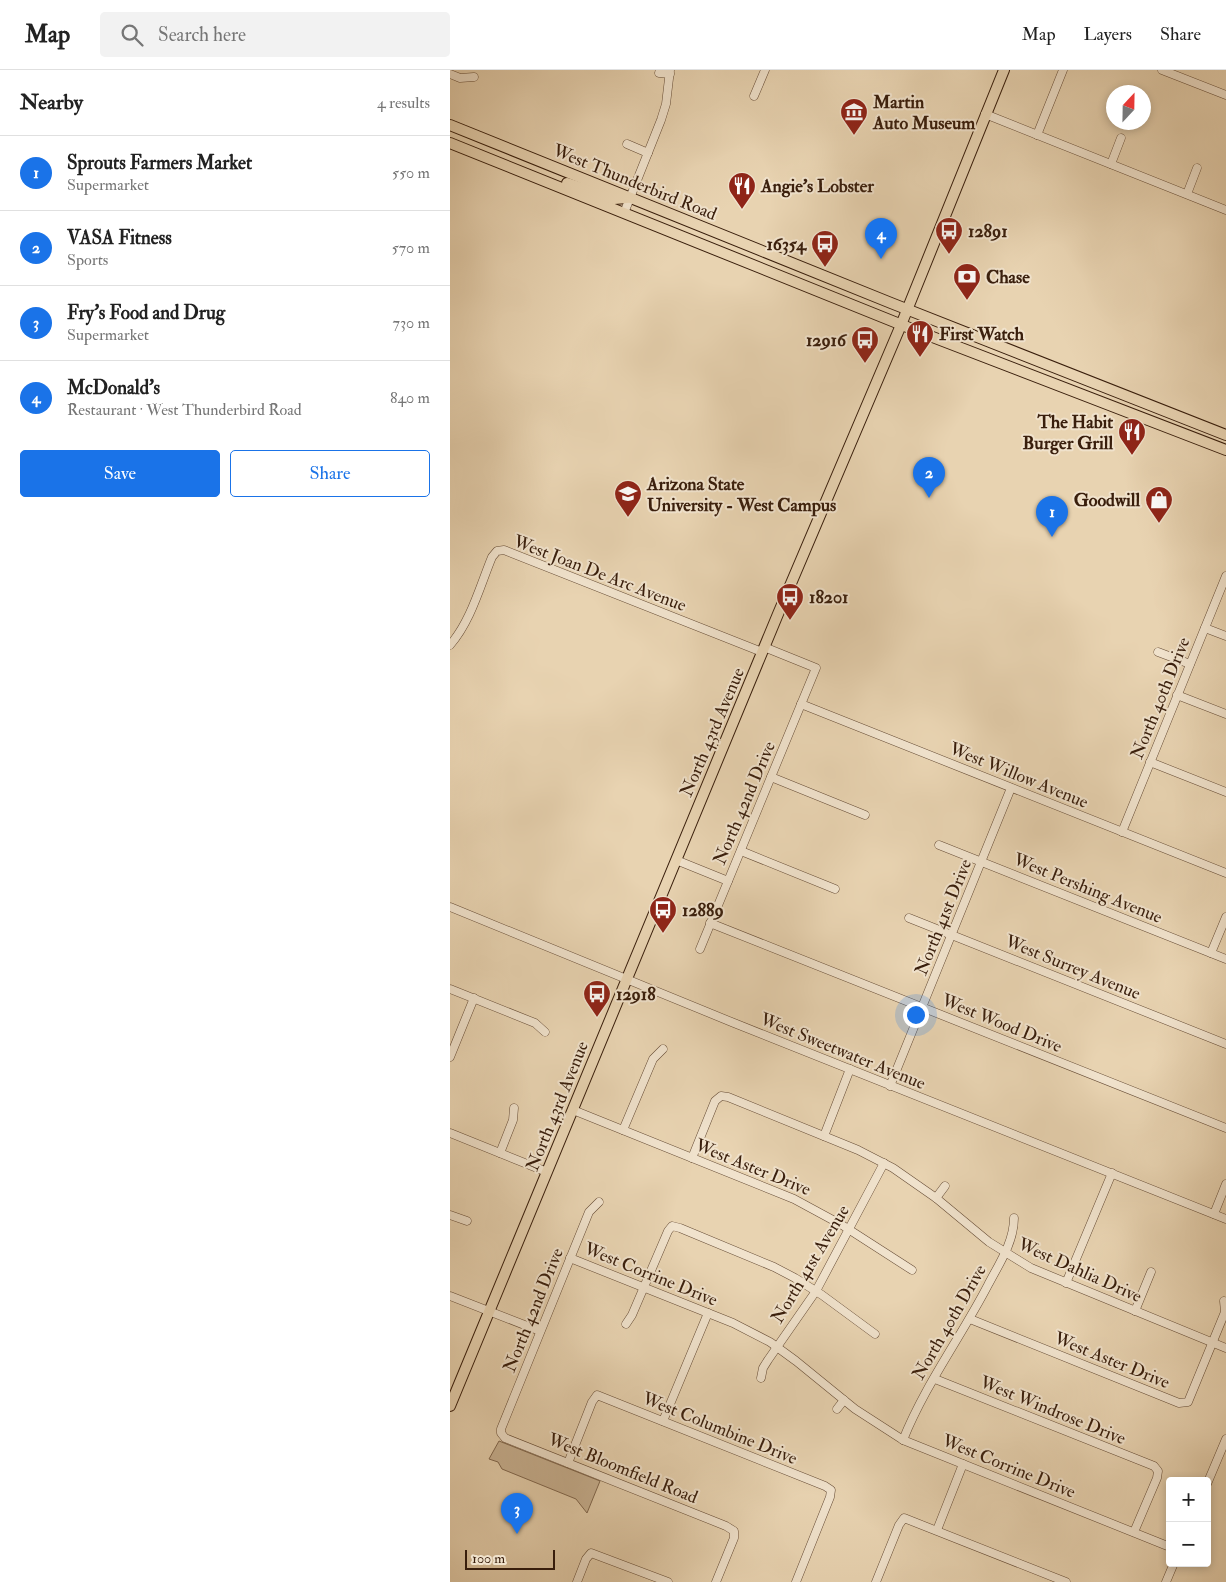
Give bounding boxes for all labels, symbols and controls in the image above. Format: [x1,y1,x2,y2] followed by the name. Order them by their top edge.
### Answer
[100,12,450,57] search box
[25,19,70,50] text: Map
[118,21,146,49] icon: search
[158,23,246,47] text: Search here
[1022,23,1056,46] text: Map
[1084,23,1132,46] text: Layers
[1160,23,1201,46] text: Share
[1106,85,1151,130] north arrow
[20,89,83,116] text: Nearby
[872,91,976,135] place label: Martin Auto Museum
[377,93,430,113] text: 4 results
[839,97,869,136] museum icon: Martin Auto Museum
[549,139,720,226] street label: West Thunderbird Road
[67,151,252,175] text: Sprouts Farmers Market
[33,163,39,183] text: 1
[392,163,430,183] text: 550 m
[727,171,757,210] restaurant icon: Angie's Lobster
[67,175,149,195] text: Supermarket
[760,175,874,198] place label: Angie's Lobster
[934,216,964,255] bus stop icon: 12891
[865,218,897,259] pin: 4
[968,220,1008,243] place label: 12891
[67,226,172,250] text: VASA Fitness
[810,229,840,268] bus stop icon: 16354
[767,233,807,256] place label: 16354
[32,238,40,258] text: 2
[392,238,430,258] text: 570 m
[67,250,108,270] text: Sports
[952,262,982,301] bank icon: Chase
[986,266,1030,289] place label: Chase
[67,301,225,325] text: Fry's Food and Drug
[33,313,39,333] text: 3
[393,313,430,333] text: 730 m
[905,319,935,358] restaurant icon: First Watch
[939,323,1025,346] place label: First Watch
[67,325,149,345] text: Supermarket
[850,325,880,364] bus stop icon: 12916
[806,329,848,352] place label: 12916
[67,376,160,400] text: McDonald's
[32,388,40,408] text: 4
[390,388,430,408] text: 840 m
[67,400,302,420] text: Restaurant · West Thunderbird Road
[1023,411,1113,455] place label: The Habit Burger Grill
[1117,417,1147,456] restaurant icon: The Habit Burger Grill
[20,450,220,497] button: Save
[230,450,430,497] button: Share
[913,457,945,498] pin: 2
[646,473,836,517] place label: Arizona State University - West Campus
[613,479,643,518] school or university icon: Arizona State University - West Campus
[1144,485,1174,524] shop icon: Goodwill
[1074,489,1140,512] place label: Goodwill
[1036,496,1068,537] pin: 1
[509,530,690,617] street label: West Joan De Arc Avenue
[775,582,805,621] bus stop icon: 18201
[809,586,849,609] place label: 18201
[1126,633,1196,762] street label: North 40th Drive
[675,664,750,800] street label: North 43rd Avenue
[708,737,781,868] street label: North 42nd Drive
[945,737,1092,814] street label: West Willow Avenue
[1009,848,1166,929] street label: West Pershing Avenue
[910,855,977,979] street label: North 41st Drive
[648,895,678,934] bus stop icon: 12889
[682,899,724,922] place label: 12889
[1001,929,1144,1005] street label: West Surrey Avenue
[582,979,612,1018] bus stop icon: 12918
[616,983,656,1006] place label: 12918
[937,988,1066,1058] street label: West Wood Drive
[903,1002,929,1028] your location
[756,1007,929,1095] street label: West Sweetwater Avenue
[521,1037,594,1175] street label: North 43rd Avenue
[691,1133,814,1201] street label: West Aster Drive
[766,1200,855,1328] street label: North 41st Avenue
[1013,1232,1146,1308] street label: West Dahlia Drive
[580,1237,721,1312] street label: West Corrine Drive
[498,1244,569,1376] street label: North 42nd Drive
[907,1260,992,1384] street label: North 40th Drive
[1050,1326,1173,1394] street label: West Aster Drive
[976,1370,1130,1450] street label: West Windrose Drive
[638,1387,801,1470] street label: West Columbine Drive
[543,1427,701,1509] street label: West Bloomfield Road
[938,1429,1079,1504] street label: West Corrine Drive
[1166,1477,1211,1567] map controls
[1166,1477,1211,1522] button: +
[501,1493,533,1534] pin: 3
[1166,1522,1211,1567] button: −
[465,1547,555,1570] scale bar
[472,1550,505,1567] text: 100 m

